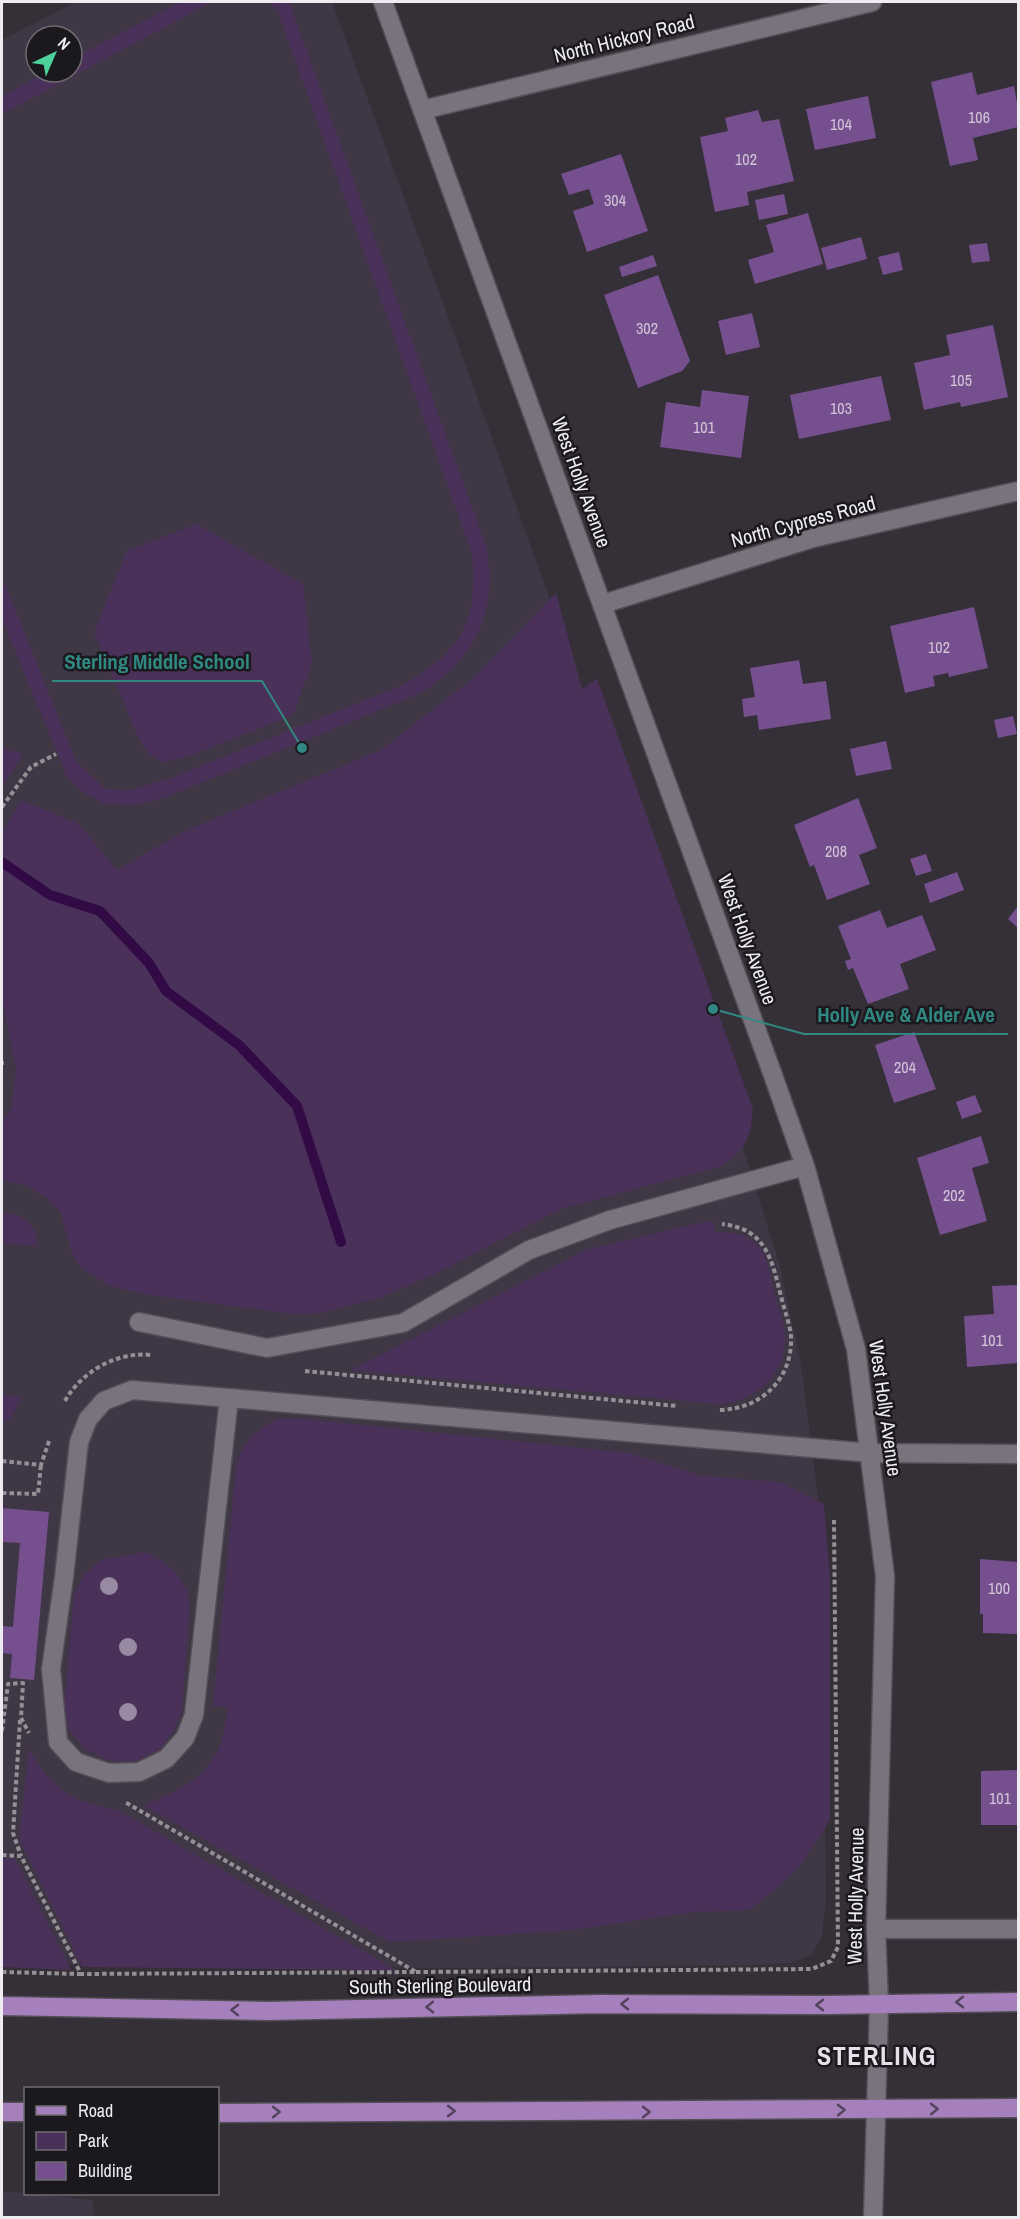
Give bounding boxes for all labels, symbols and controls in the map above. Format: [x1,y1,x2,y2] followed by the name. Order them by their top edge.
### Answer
[551,7,697,69] street label: North Hickory Road
[24,24,84,84] north arrow
[53,32,75,54] text: N
[968,106,990,128] house number: 106
[830,113,852,135] house number: 104
[735,148,757,170] house number: 102
[604,189,626,211] house number: 304
[636,317,658,339] house number: 302
[950,369,972,391] house number: 105
[830,397,852,419] house number: 103
[546,413,618,551] street label: West Holly Avenue
[693,416,716,438] house number: 101
[728,489,878,553] street label: North Cypress Road
[928,636,950,658] house number: 102
[52,642,262,681] callout: Sterling Middle School
[64,647,250,676] text: Sterling Middle School
[825,840,847,862] house number: 208
[712,870,784,1008] street label: West Holly Avenue
[804,995,1008,1034] callout: Holly Ave & Alder Ave
[817,1000,995,1029] text: Holly Ave & Alder Ave
[894,1056,916,1078] house number: 204
[943,1184,965,1206] house number: 202
[981,1329,1004,1351] house number: 101
[863,1338,909,1478] street label: West Holly Avenue
[988,1577,1010,1599] house number: 100
[989,1787,1012,1809] house number: 101
[840,1827,870,1965] street label: West Holly Avenue
[349,1970,531,2000] street label: South Sterling Boulevard
[956,1996,965,2008] one-way arrow
[621,1998,630,2010] one-way arrow
[816,1999,825,2011] one-way arrow
[426,2001,435,2013] one-way arrow
[231,2004,240,2016] one-way arrow
[817,2038,937,2073] district label: STERLING
[24,2087,219,2195] legend
[78,2098,113,2123] text: Road
[929,2103,938,2115] one-way arrow
[446,2104,455,2117] one-way arrow
[836,2104,845,2116] one-way arrow
[641,2105,650,2118] one-way arrow
[271,2106,280,2118] one-way arrow
[78,2128,109,2153] text: Park
[78,2158,133,2183] text: Building

